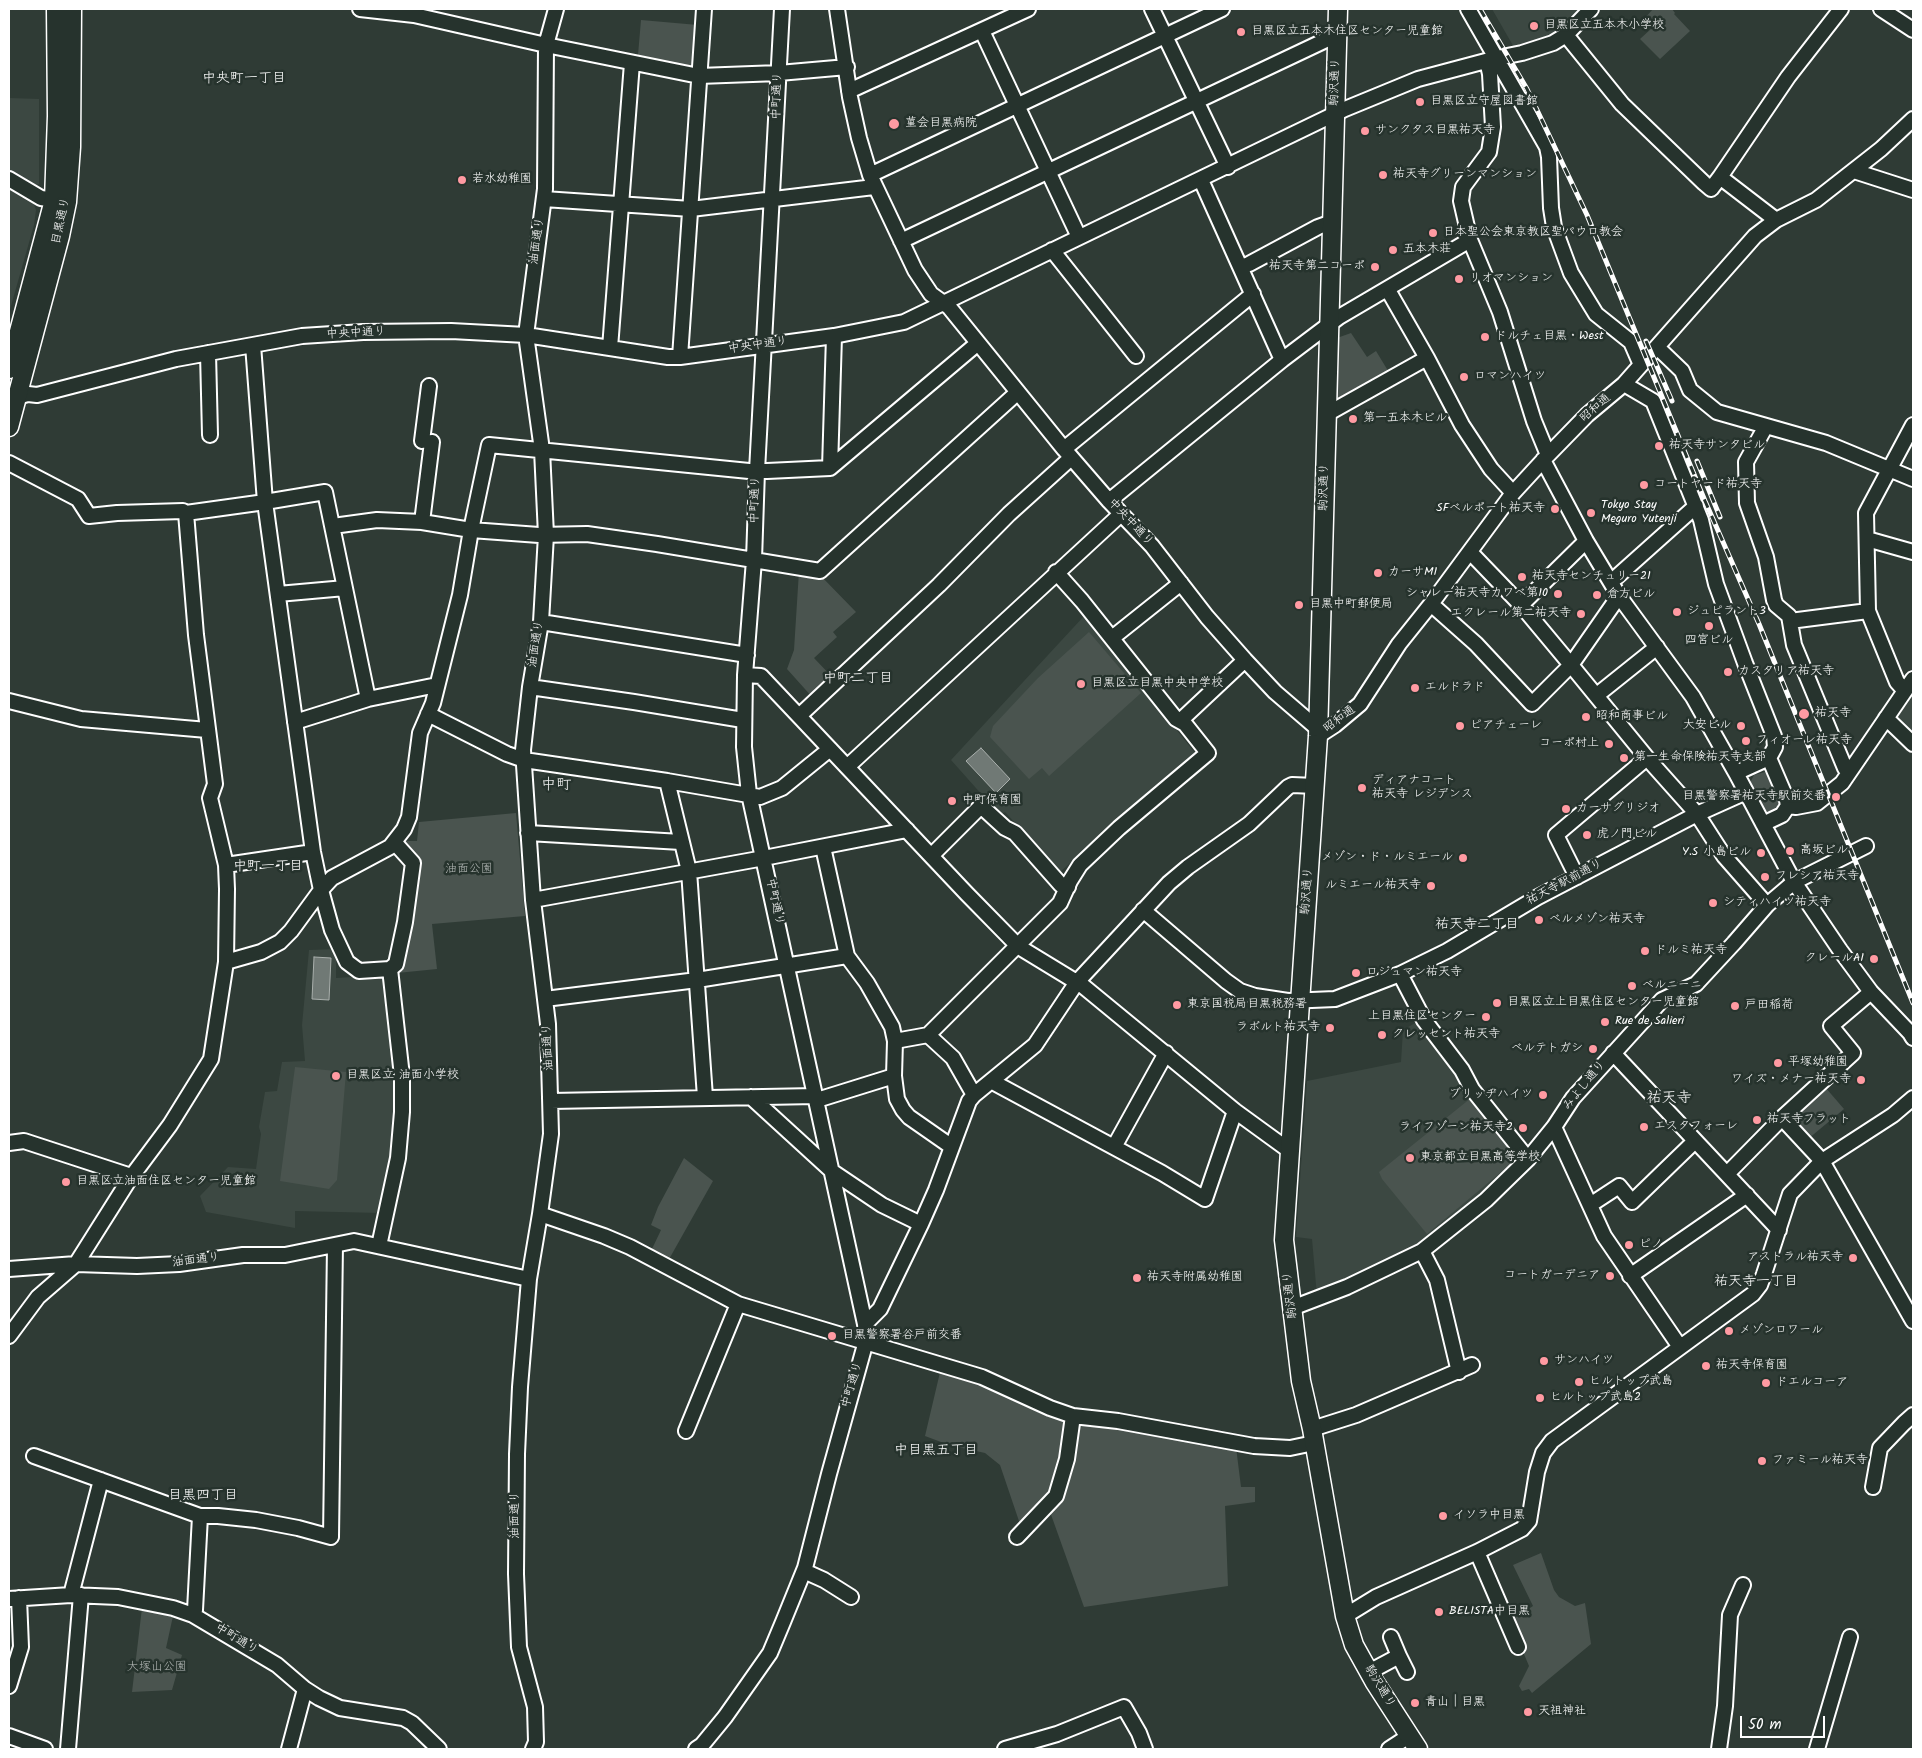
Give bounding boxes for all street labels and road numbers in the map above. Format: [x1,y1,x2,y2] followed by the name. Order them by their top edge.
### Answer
[1328,58,1344,106] street label: 駒沢通り
[770,72,786,120] street label: 中町通り
[50,196,74,246] street label: 目黒通り
[528,216,548,266] street label: 油面通り
[326,325,386,343] street label: 中央中通り
[727,335,789,357] street label: 中央中通り
[1578,392,1614,426] street label: 昭和通
[1317,463,1333,511] street label: 駒沢通り
[748,476,764,524] street label: 中町通り
[1104,496,1156,550] street label: 中央中通り
[526,619,548,669] street label: 油面通り
[1321,703,1359,737] street label: 昭和通
[1525,857,1605,909] street label: 祐天寺駅前通り
[1299,867,1317,915] street label: 駒沢通り
[762,877,786,927] street label: 中町通り
[541,1023,557,1071] street label: 油面通り
[1561,1058,1609,1114] street label: みよし通り
[171,1251,221,1271] street label: 油面通り
[1281,1270,1301,1320] street label: 駒沢通り
[839,1360,867,1410] street label: 中町通り
[509,1491,523,1539] street label: 油面通り
[212,1621,260,1659] street label: 中町通り
[1360,1663,1398,1711] street label: 駒沢通り

